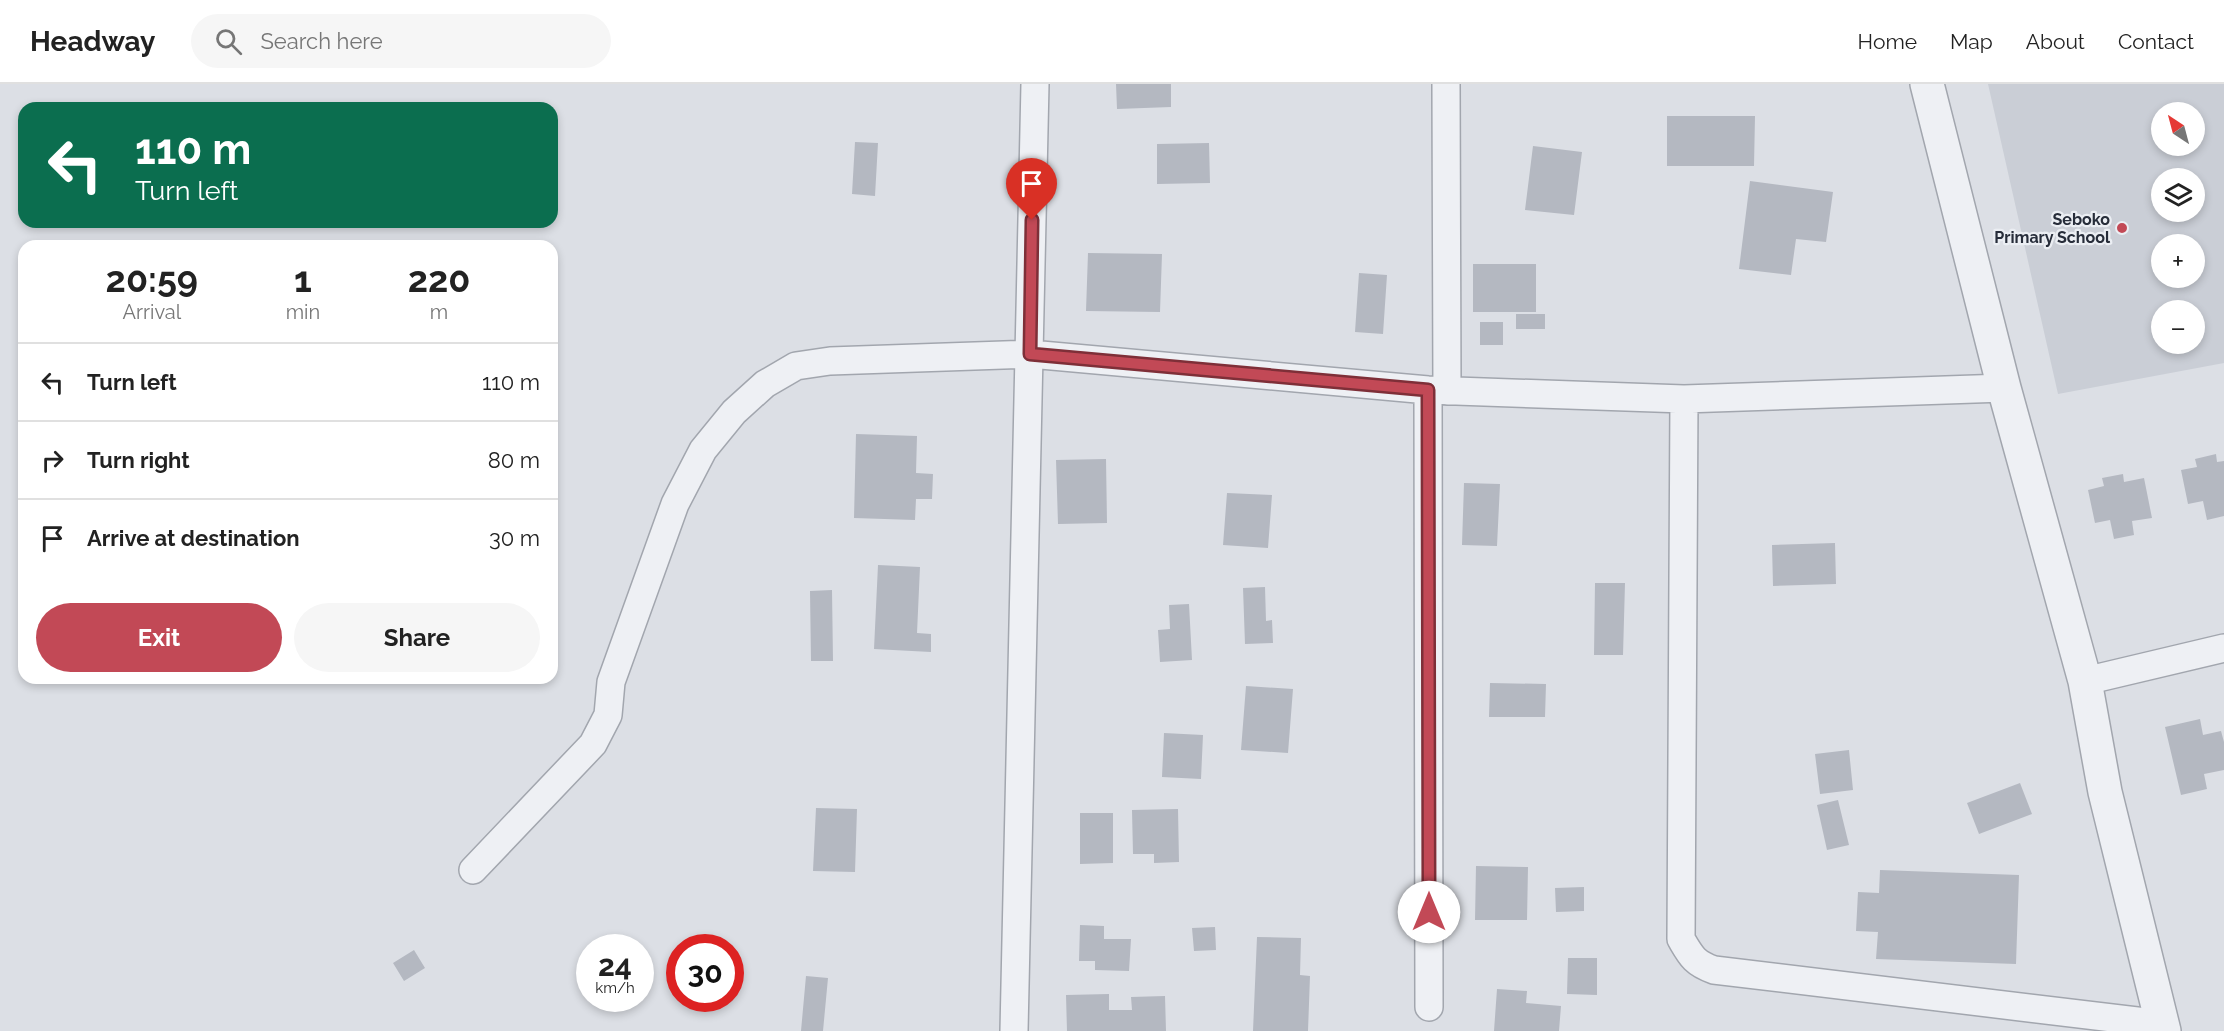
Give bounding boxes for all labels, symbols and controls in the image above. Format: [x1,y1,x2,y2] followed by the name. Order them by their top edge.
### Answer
[191,14,611,68] search box
[30,25,155,58] text: Headway
[212,25,245,58] icon: search
[260,28,383,54] text: Search here
[1858,29,1917,54] text: Home
[1950,29,1993,54] text: Map
[2026,29,2085,54] text: About
[2118,29,2194,54] text: Contact
[2151,102,2205,156] north arrow
[2151,102,2205,354] map controls
[135,125,251,174] text: 110 m
[36,126,114,204] icon: left
[1006,158,1057,220] pin
[1015,167,1048,200] icon: arrive
[2151,168,2205,222] button: layers
[135,175,238,206] text: Turn left
[1994,210,2111,247] place label: Seboko Primary School
[2115,221,2129,235] marker: Seboko Primary School
[2151,234,2205,288] button: +
[106,258,198,300] text: 20:59
[294,258,312,300] text: 1
[408,258,470,300] text: 220
[122,300,181,324] text: Arrival
[286,300,320,324] text: min
[430,300,448,324] text: m
[2151,300,2205,354] button: −
[36,366,69,399] icon: left
[87,369,177,395] text: Turn left
[482,369,540,395] text: 110 m
[36,444,69,477] icon: right
[87,447,190,473] text: Turn right
[488,447,540,473] text: 80 m
[36,522,69,555] icon: arrive
[87,525,300,551] text: Arrive at destination
[489,525,540,551] text: 30 m
[36,603,282,672] button: Exit
[294,603,540,672] button: Share
[1397,880,1461,944] position arrow
[666,934,744,1012] speed limit sign: 30
[598,948,632,983] text: 24
[595,979,635,997] text: km/h

